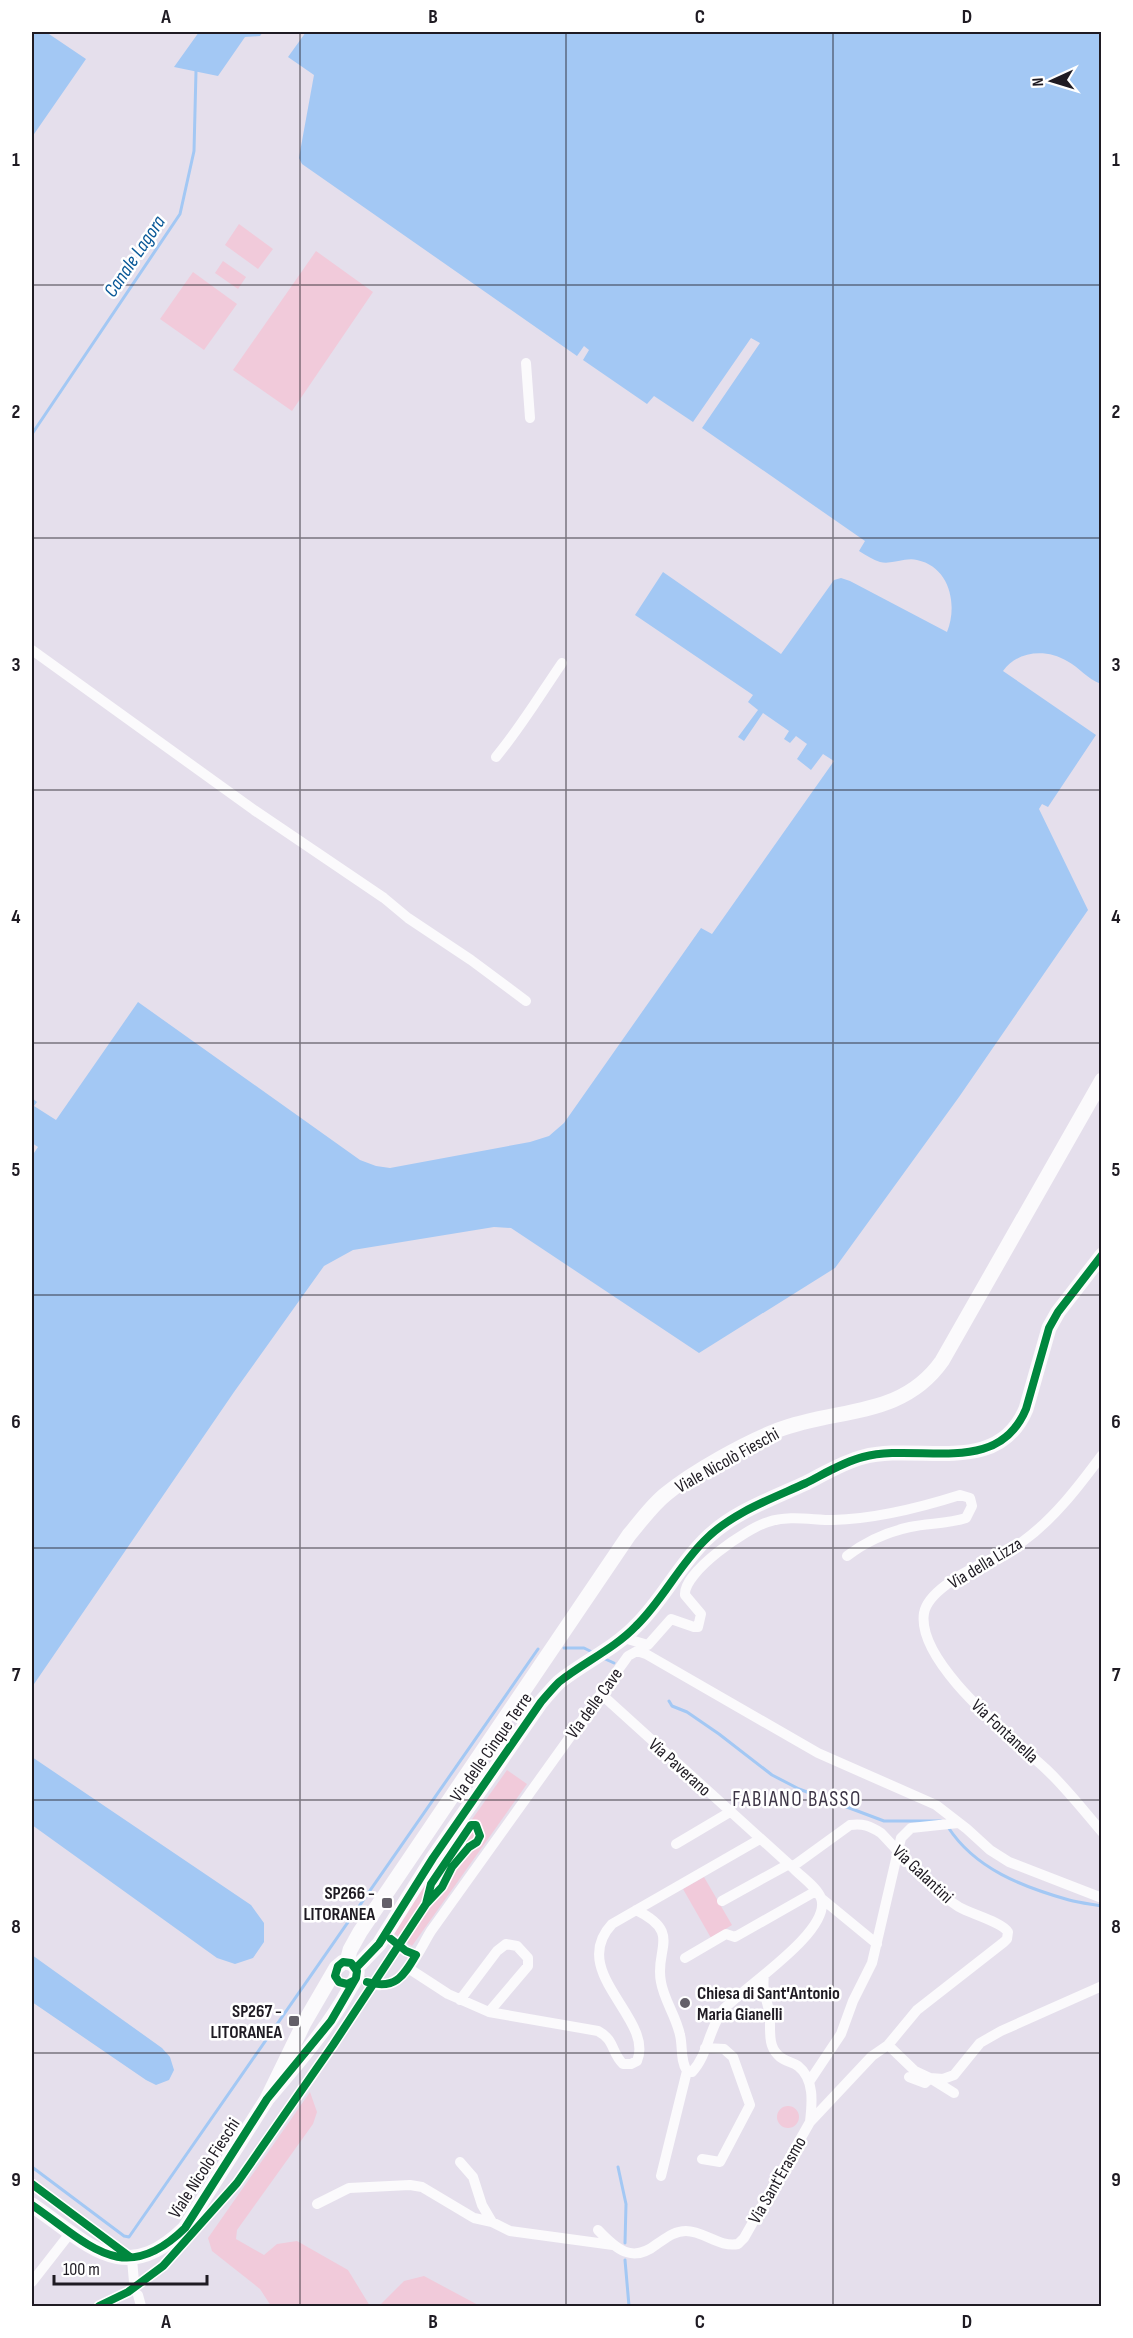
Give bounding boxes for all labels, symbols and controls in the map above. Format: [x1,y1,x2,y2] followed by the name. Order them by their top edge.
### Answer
[160,5,171,29] text: A
[428,5,438,29] text: B
[695,5,705,29] text: C
[962,5,972,29] text: D
[1022,51,1082,111] north arrow
[1029,77,1048,87] text: N
[12,148,20,172] text: 1
[1112,148,1120,172] text: 1
[99,211,171,302] water label: Canale Lagora
[12,400,20,424] text: 2
[1112,400,1120,424] text: 2
[12,653,21,677] text: 3
[1112,653,1121,677] text: 3
[11,905,21,929] text: 4
[1111,905,1121,929] text: 4
[12,1158,21,1182] text: 5
[1112,1158,1121,1182] text: 5
[11,1410,21,1434] text: 6
[1111,1410,1121,1434] text: 6
[672,1423,783,1498] street label: Viale Nicolò Fieschi
[945,1533,1026,1594] street label: Via della Lizza
[12,1663,21,1687] text: 7
[1112,1663,1121,1687] text: 7
[562,1664,627,1743] street label: Via delle Cave
[446,1689,537,1806] street label: Via delle Cinque Terre
[967,1695,1043,1768] street label: Via Fontanella
[644,1734,715,1801] street label: Via Paverano
[732,1787,862,1812] district label: FABIANO BASSO
[888,1841,957,1908] street label: Via Galantini
[304,1883,375,1925] place label: SP266 - LITORANEA
[380,1896,394,1910] marker: SP266 - LITORANEA
[11,1915,21,1939] text: 8
[1111,1915,1121,1939] text: 8
[697,1983,840,2025] place label: Chiesa di Sant'Antonio Maria Gianelli
[678,1996,692,2010] marker: Chiesa di Sant'Antonio Maria Gianelli
[211,2001,282,2043] place label: SP267 - LITORANEA
[287,2014,301,2028] marker: SP267 - LITORANEA
[164,2114,245,2222] street label: Viale Nicolò Fieschi
[744,2133,811,2227] street label: Via Sant'Erasmo
[11,2168,21,2192] text: 9
[1111,2168,1121,2192] text: 9
[54,2248,207,2286] scale bar
[63,2259,100,2280] text: 100 m
[160,2310,171,2334] text: A
[428,2310,438,2334] text: B
[695,2310,705,2334] text: C
[962,2310,972,2334] text: D

